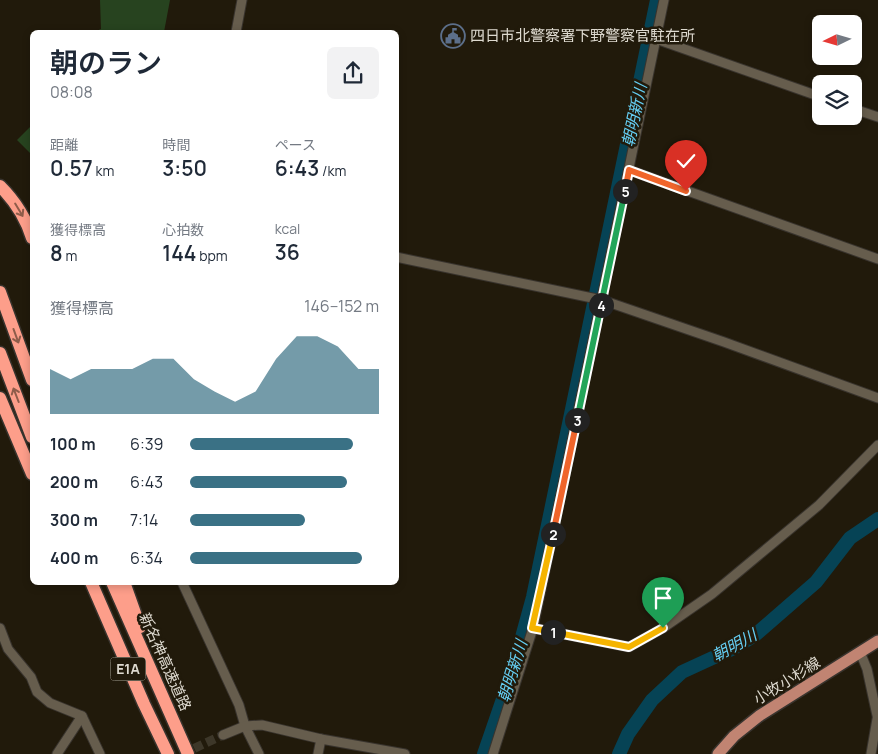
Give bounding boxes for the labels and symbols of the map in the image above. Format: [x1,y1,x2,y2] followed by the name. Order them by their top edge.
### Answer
[812,15,862,65] north arrow
[440,23,466,49] public building icon: 四日市北警察署下野警察官駐在所
[470,25,695,46] place label: 四日市北警察署下野警察官駐在所
[617,79,652,149] water label: 朝明新川
[665,140,707,191] pin
[612,178,638,204] pin: 5
[15,203,25,217] one-way arrow
[588,292,614,318] pin: 4
[12,328,21,343] one-way arrow
[11,388,20,404] one-way arrow
[564,408,590,432] pin: 3
[540,522,566,546] pin: 2
[642,577,684,628] pin
[135,610,196,714] street label: 新名神高速道路
[540,620,566,644] pin: 1
[708,623,762,666] water label: 朝明川
[492,635,532,705] water label: 朝明新川
[749,652,824,709] street label: 小牧小杉線
[110,658,146,681] road number: E1A

